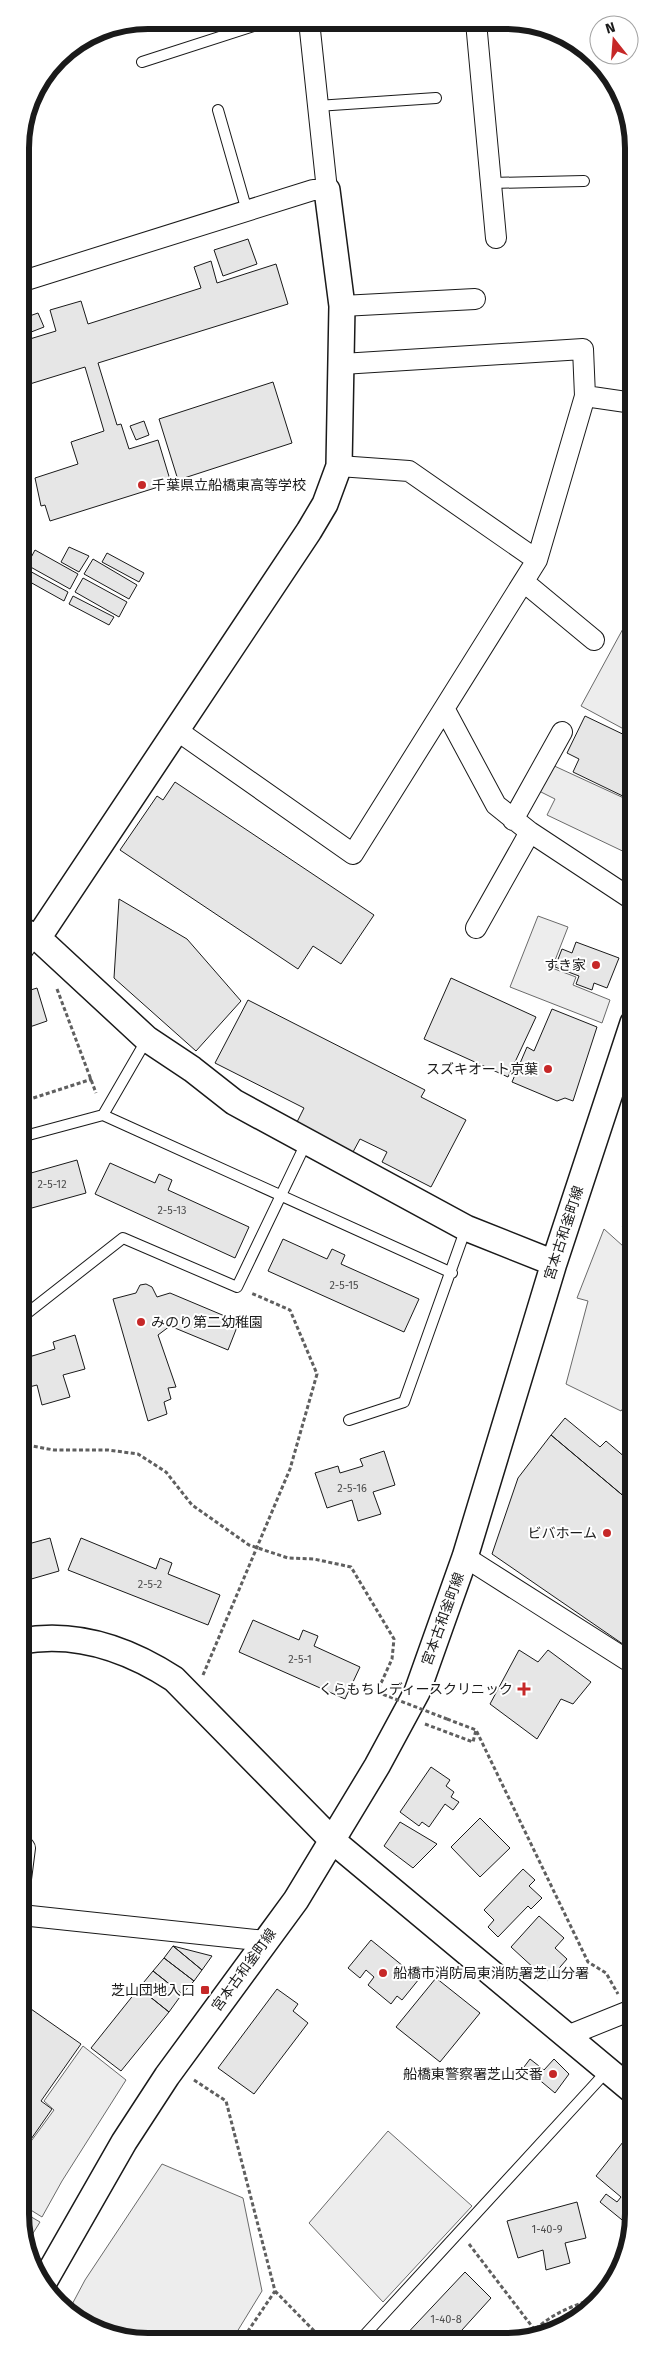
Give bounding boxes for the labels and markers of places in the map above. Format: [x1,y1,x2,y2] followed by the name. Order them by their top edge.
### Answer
[152,477,306,494] place label: 千葉県立船橋東高等学校
[136,479,148,491] marker: 千葉県立船橋東高等学校
[544,957,586,974] place label: すき家
[590,959,602,971] marker: すき家
[426,1061,538,1078] place label: スズキオート京葉
[542,1063,554,1075] marker: スズキオート京葉
[151,1314,263,1331] place label: みのり第二幼稚園
[135,1316,147,1328] marker: みのり第二幼稚園
[527,1525,597,1542] place label: ビバホーム
[601,1527,613,1539] marker: ビバホーム
[319,1681,513,1698] place label: くらもちレディースクリニック
[517,1682,531,1696] marker: くらもちレディースクリニック
[393,1965,589,1982] place label: 船橋市消防局東消防署芝山分署
[377,1967,389,1979] marker: 船橋市消防局東消防署芝山分署
[111,1982,195,1999] place label: 芝山団地入口
[199,1984,211,1996] marker: 芝山団地入口
[403,2066,543,2083] place label: 船橋東警察署芝山交番
[547,2068,559,2080] marker: 船橋東警察署芝山交番

